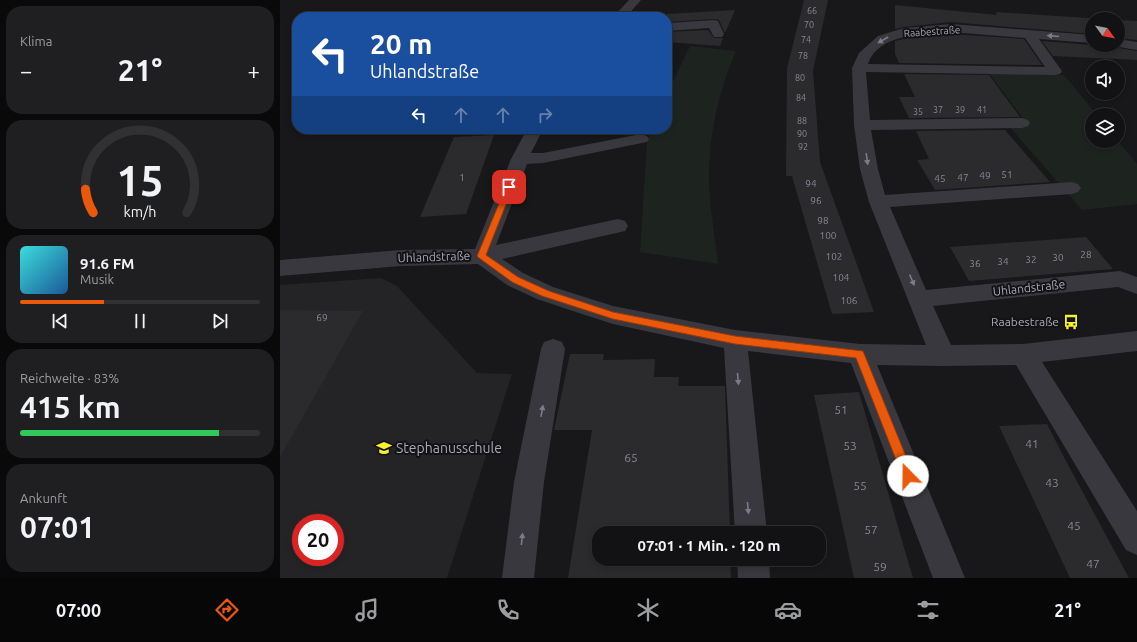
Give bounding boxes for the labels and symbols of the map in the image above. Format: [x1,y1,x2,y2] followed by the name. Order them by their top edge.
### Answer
[807,6,817,16] house number: 66
[1085,12,1125,52] north arrow
[804,20,814,30] house number: 70
[903,24,961,39] street label: Raabestraße
[1047,32,1059,39] one-way arrow
[801,35,811,45] house number: 74
[878,37,889,44] one-way arrow
[798,51,808,61] house number: 78
[795,73,805,83] house number: 80
[796,93,806,103] house number: 84
[933,105,943,115] house number: 37
[955,105,965,115] house number: 39
[977,105,987,115] house number: 41
[913,107,923,117] house number: 35
[797,116,807,126] house number: 88
[797,129,807,139] house number: 90
[798,142,808,152] house number: 92
[864,153,870,165] one-way arrow
[1001,169,1013,180] house number: 51
[492,170,526,204] pin
[979,170,991,181] house number: 49
[459,172,465,183] house number: 1
[957,172,969,183] house number: 47
[934,173,946,184] house number: 45
[805,178,817,189] house number: 94
[810,195,822,206] house number: 96
[817,215,829,226] house number: 98
[820,230,837,241] house number: 100
[397,249,471,264] street label: Uhlandstraße
[1080,249,1092,260] house number: 28
[826,251,842,262] house number: 102
[1052,252,1064,263] house number: 30
[1025,254,1037,265] house number: 32
[997,256,1009,267] house number: 34
[969,258,981,269] house number: 36
[833,272,850,283] house number: 104
[910,275,916,287] one-way arrow
[992,277,1066,298] street label: Uhlandstraße
[841,295,858,306] house number: 106
[316,312,328,323] house number: 69
[1062,313,1080,331] bus stop icon: Raabestraße
[991,315,1059,328] place label: Raabestraße
[734,373,741,385] one-way arrow
[834,403,848,416] house number: 51
[539,405,545,417] one-way arrow
[1025,437,1039,450] house number: 41
[375,439,393,457] school or university icon: Stephanusschule
[843,439,857,452] house number: 53
[396,440,502,456] place label: Stephanusschule
[624,451,638,464] house number: 65
[887,455,929,497] position arrow
[1045,476,1059,489] house number: 43
[853,479,867,492] house number: 55
[745,502,752,514] one-way arrow
[292,514,344,566] speed limit sign: 20
[1067,519,1081,532] house number: 45
[864,523,878,536] house number: 57
[519,533,526,545] one-way arrow
[1086,557,1100,570] house number: 47
[873,560,887,573] house number: 59

